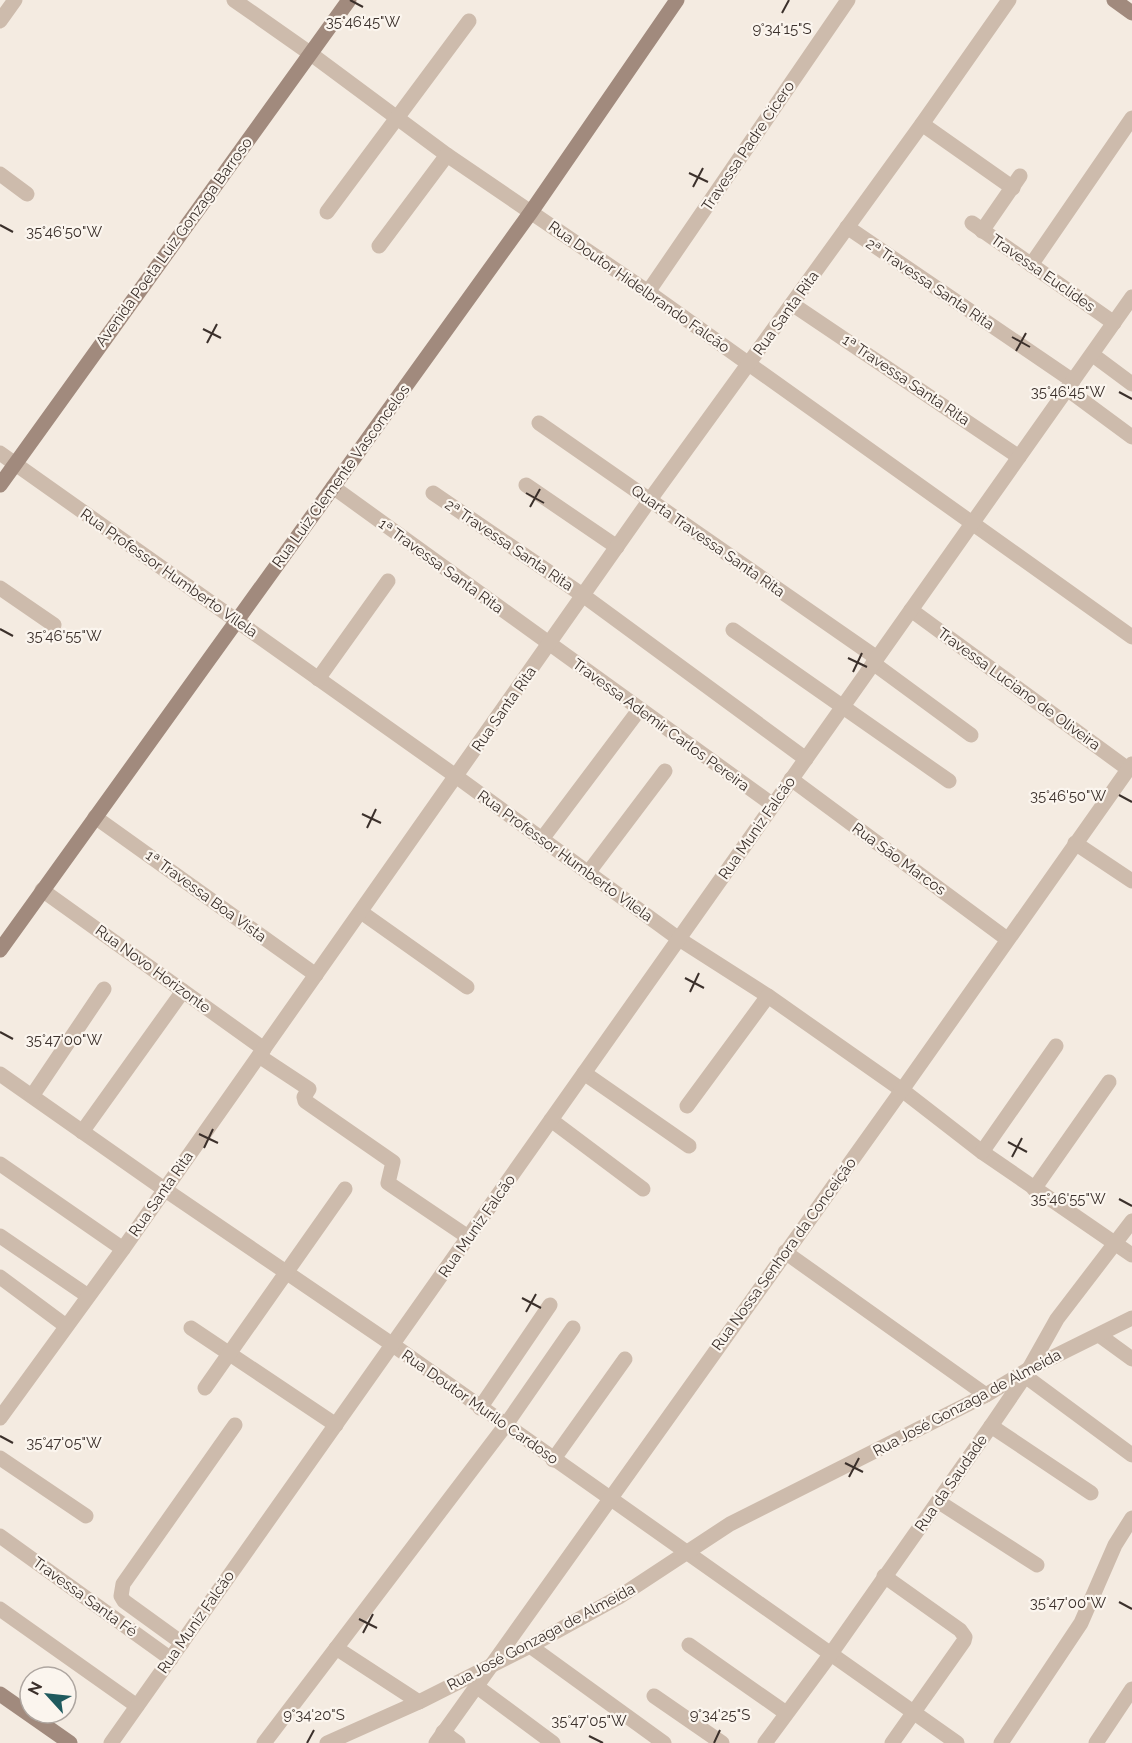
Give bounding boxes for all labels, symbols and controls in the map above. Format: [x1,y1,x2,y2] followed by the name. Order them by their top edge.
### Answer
[326,13,400,31] text: 35°46'45"W
[752,20,812,38] text: 9°34'15"S
[698,78,798,214] street label: Travessa Padre Cícero
[92,134,256,350] street label: Avenida Poeta Luiz Gonzaga Barroso
[545,217,733,357] street label: Rua Doutor Hidelbrando Falcão
[26,223,102,241] text: 35°46'50"W
[988,230,1098,316] street label: Travessa Euclides
[862,234,998,334] street label: 2ª Travessa Santa Rita
[749,267,823,359] street label: Rua Santa Rita
[839,331,973,429] street label: 1ª Travessa Santa Rita
[268,381,414,571] street label: Rua Luiz Clemente Vasconcelos
[1031,383,1105,401] text: 35°46'45"W
[628,481,788,601] street label: Quarta Travessa Santa Rita
[441,495,577,595] street label: 2ª Travessa Santa Rita
[77,505,261,641] street label: Rua Professor Humberto Vilela
[375,515,507,617] street label: 1ª Travessa Santa Rita
[934,624,1104,754] street label: Travessa Luciano de Oliveira
[26,627,102,645] text: 35°46'55"W
[569,655,753,795] street label: Travessa Ademir Carlos Pereira
[468,663,540,755] street label: Rua Santa Rita
[715,773,799,883] street label: Rua Muniz Falcão
[474,786,656,926] street label: Rua Professor Humberto Vilela
[1030,787,1106,805] text: 35°46'50"W
[849,819,949,899] street label: Rua São Marcos
[142,846,270,946] street label: 1ª Travessa Boa Vista
[92,921,214,1017] street label: Rua Novo Horizonte
[26,1031,102,1049] text: 35°47'00"W
[125,1148,197,1240] street label: Rua Santa Rita
[708,1154,860,1354] street label: Rua Nossa Senhora da Conceição
[435,1171,519,1281] street label: Rua Muniz Falcão
[1030,1190,1106,1208] text: 35°46'55"W
[398,1346,562,1468] street label: Rua Doutor Murilo Cardoso
[870,1346,1064,1460] street label: Rua José Gonzaga de Almeida
[911,1431,991,1535] street label: Rua da Saudade
[26,1434,102,1452] text: 35°47'05"W
[30,1553,141,1641] street label: Travessa Santa Fé
[154,1567,238,1677] street label: Rua Muniz Falcão
[444,1580,638,1694] street label: Rua José Gonzaga de Almeida
[1030,1594,1106,1612] text: 35°47'00"W
[18,1665,78,1725] north arrow
[24,1679,46,1698] text: N
[283,1706,345,1724] text: 9°34'20"S
[690,1706,750,1724] text: 9°34'25"S
[551,1712,627,1730] text: 35°47'05"W

